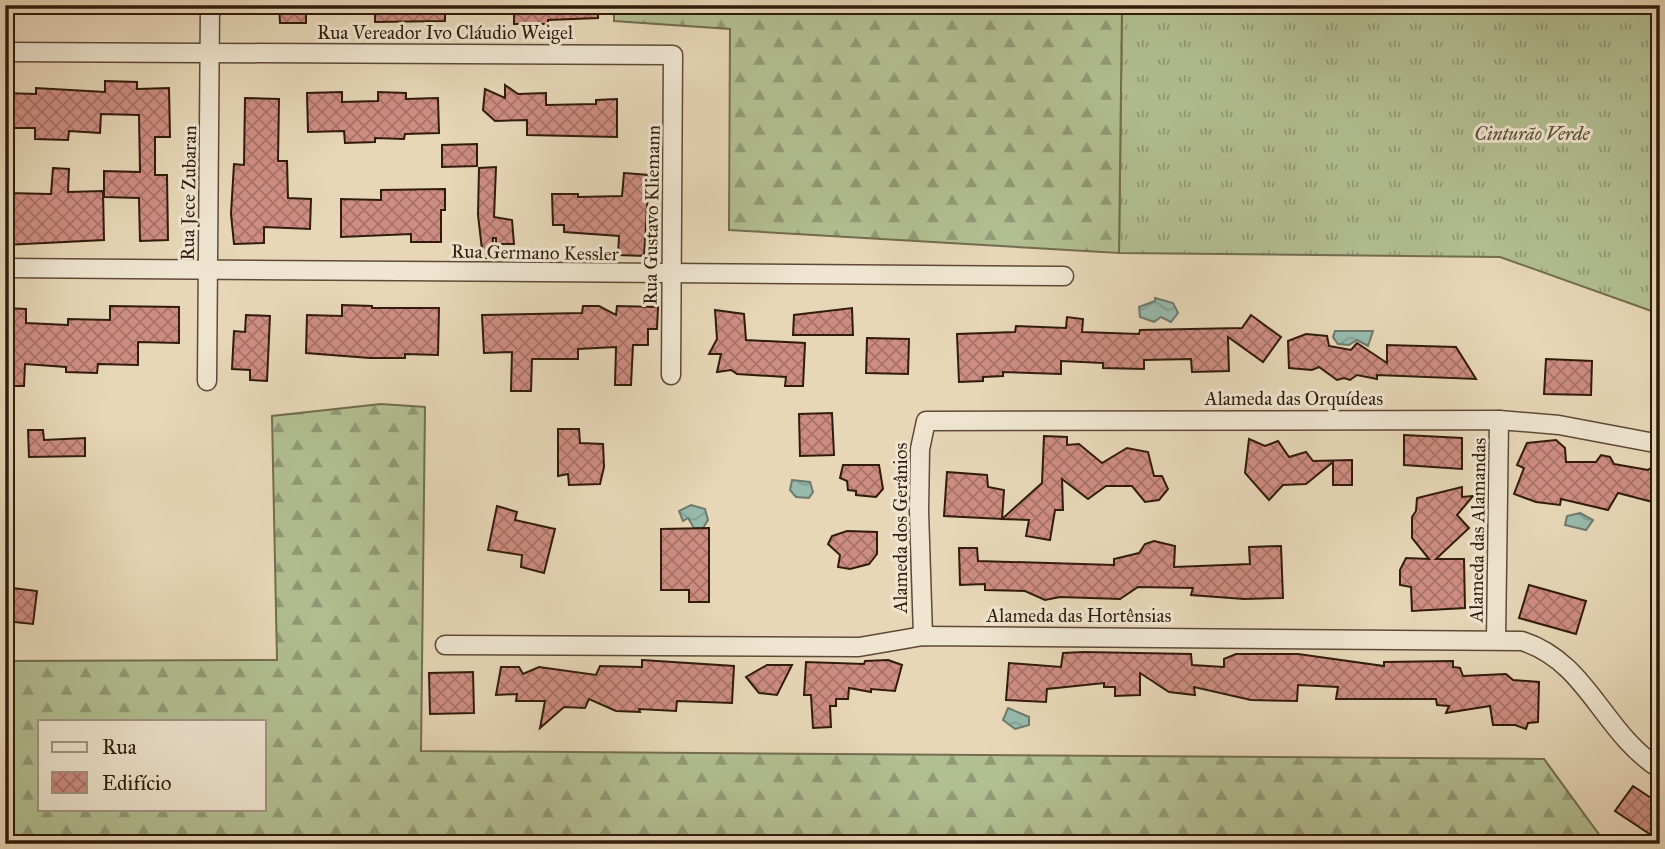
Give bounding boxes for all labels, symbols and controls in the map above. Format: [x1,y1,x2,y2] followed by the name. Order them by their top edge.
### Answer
[317,21,574,45] street label: Rua Vereador Ivo Cláudio Weigel
[1474,122,1591,145] park label: Cinturão Verde
[176,125,202,261] street label: Rua Jece Zubaran
[638,125,665,305] street label: Rua Gustavo Kliemann
[451,240,620,265] street label: Rua Germano Kessler
[1204,387,1383,411] street label: Alameda das Orquídeas
[1464,437,1491,624] street label: Alameda das Alamandas
[889,443,912,614] street label: Alameda dos Gerânios
[985,604,1172,627] street label: Alameda das Hortênsias
[38,720,266,810] legend
[102,734,137,760] text: Rua
[102,770,172,796] text: Edifício

